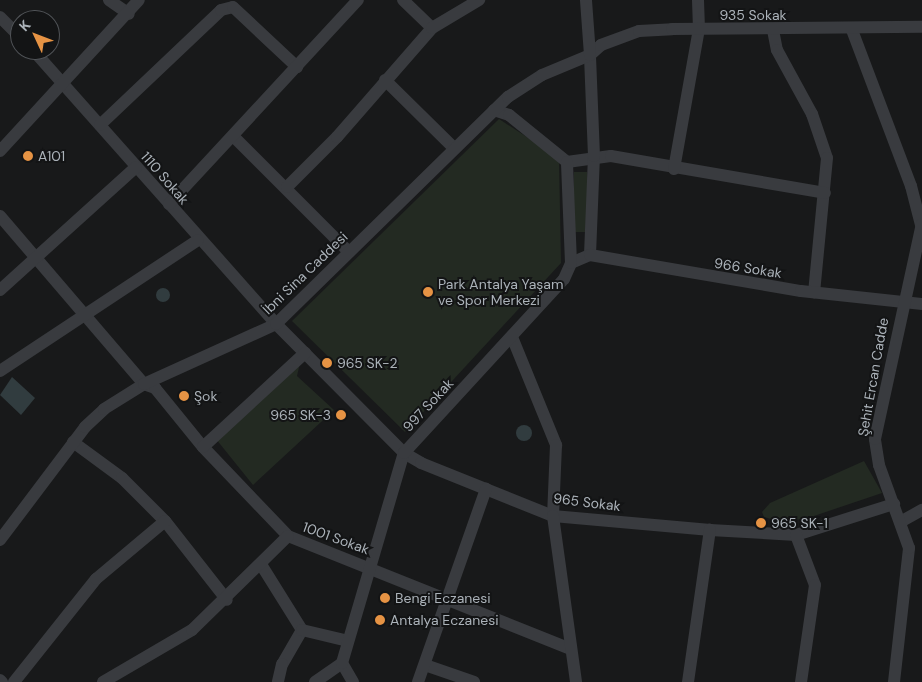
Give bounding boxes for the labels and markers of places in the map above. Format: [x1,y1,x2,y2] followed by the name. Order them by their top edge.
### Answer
[38,148,65,164] place label: A101
[22,150,34,162] marker: A101
[438,276,563,308] place label: Park Antalya Yaşam ve Spor Merkezi
[422,286,434,298] marker: Park Antalya Yaşam ve Spor Merkezi
[337,355,398,371] place label: 965 SK-2
[321,357,333,369] marker: 965 SK-2
[194,388,217,404] place label: Şok
[178,390,190,402] marker: Şok
[270,407,331,423] place label: 965 SK-3
[335,409,347,421] marker: 965 SK-3
[771,515,828,531] place label: 965 SK-1
[755,517,767,529] marker: 965 SK-1
[395,590,491,606] place label: Bengi Eczanesi
[379,592,391,604] marker: Bengi Eczanesi
[390,612,499,628] place label: Antalya Eczanesi
[374,614,386,626] marker: Antalya Eczanesi

